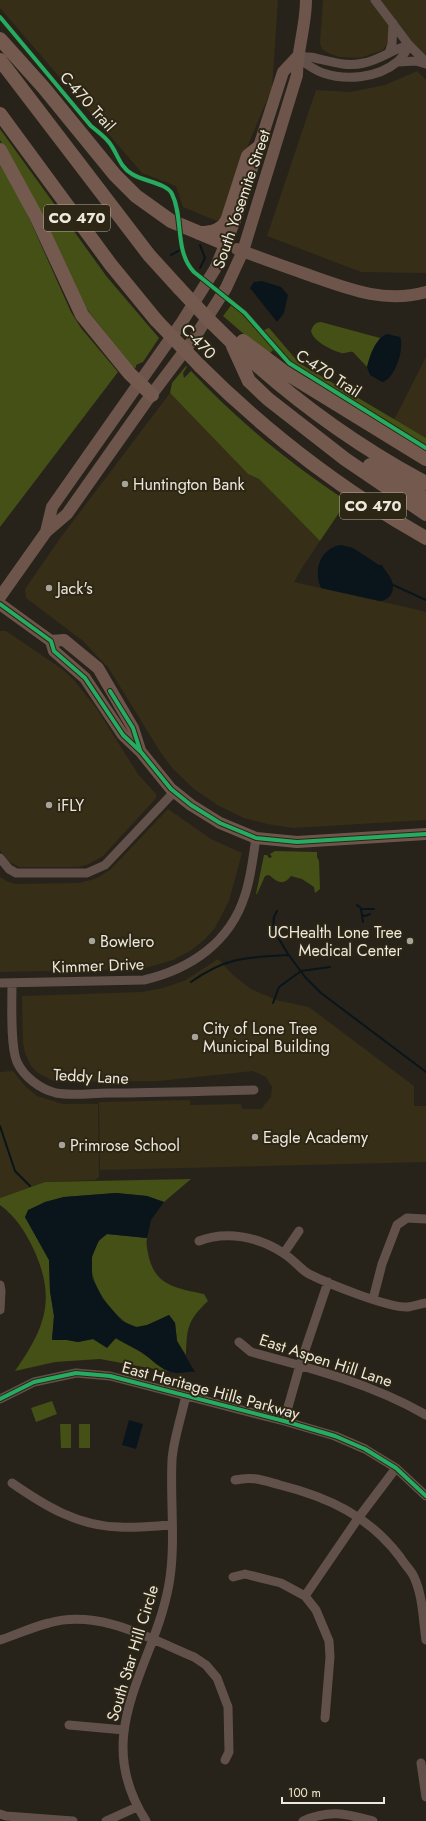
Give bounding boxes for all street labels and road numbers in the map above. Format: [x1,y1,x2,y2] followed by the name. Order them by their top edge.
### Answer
[54,66,121,136] street label: C-470 Trail
[207,127,276,272] street label: South Yosemite Street
[44,205,110,231] road number: CO 470
[176,318,221,364] street label: C-470
[292,344,366,403] street label: C-470 Trail
[340,493,406,519] road number: CO 470
[52,952,145,979] street label: Kimmer Drive
[53,1063,129,1090] street label: Teddy Lane
[256,1328,395,1393] street label: East Aspen Hill Lane
[119,1356,303,1426] street label: East Heritage Hills Parkway
[101,1582,164,1724] street label: South Star Hill Circle

